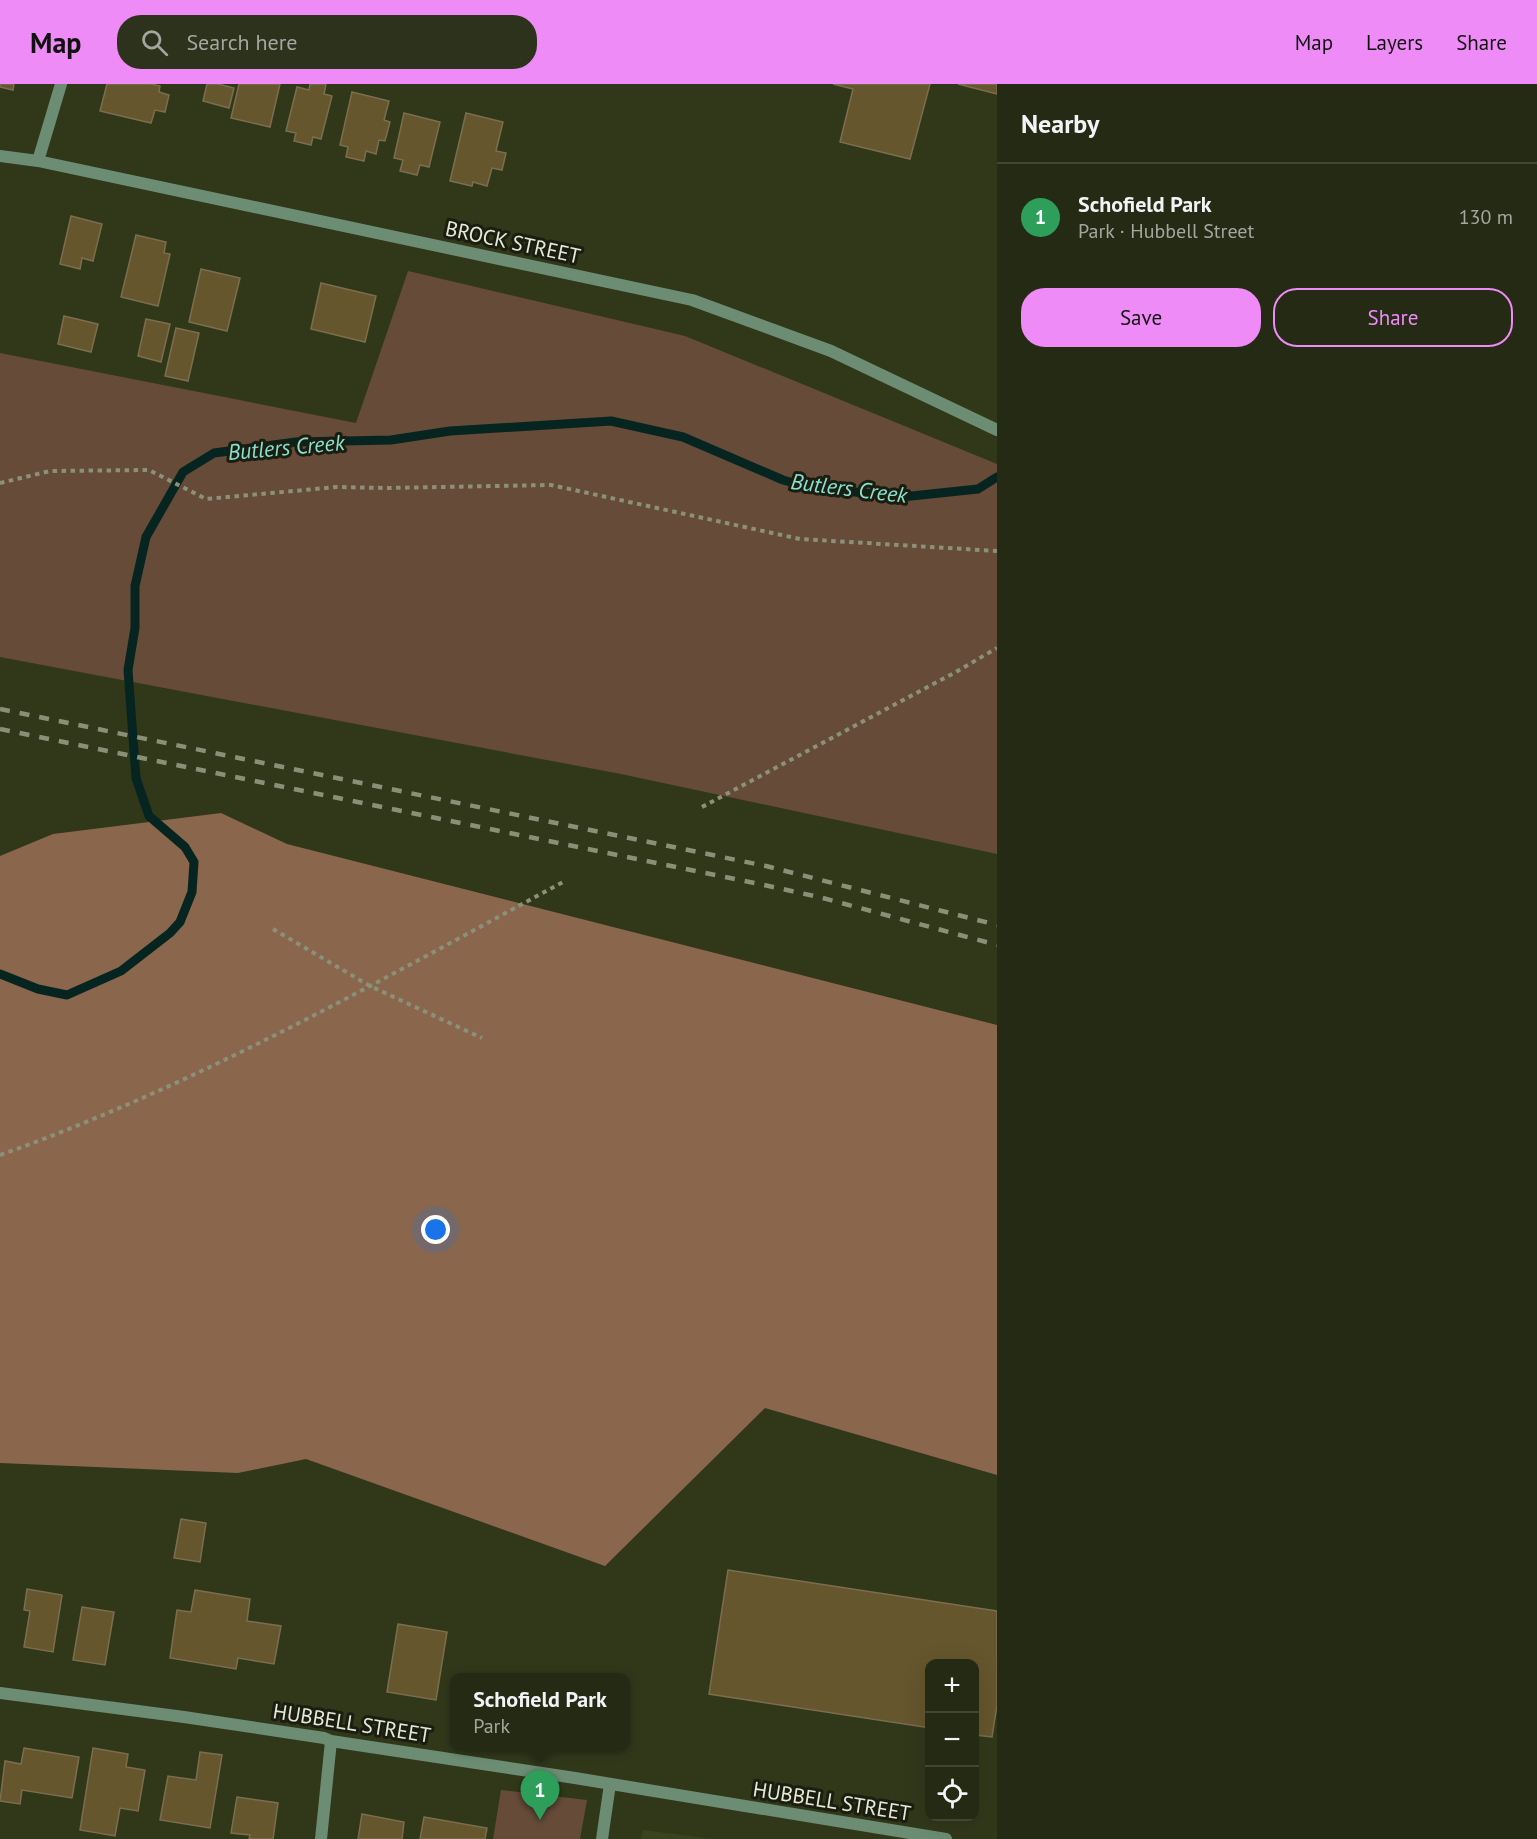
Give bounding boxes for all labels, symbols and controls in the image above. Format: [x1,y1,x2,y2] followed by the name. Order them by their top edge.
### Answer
[117,15,537,69] search box
[30,24,81,61] text: Map
[138,26,171,59] icon: search
[186,28,297,56] text: Search here
[1295,29,1333,56] text: Map
[1366,29,1423,56] text: Layers
[1456,29,1507,56] text: Share
[1021,107,1099,140] text: Nearby
[1078,190,1212,218] text: Schofield Park
[1035,204,1046,230] text: 1
[1459,204,1513,230] text: 130 m
[443,215,583,270] street label: BROCK STREET
[1078,218,1254,244] text: Park · Hubbell Street
[1021,288,1261,347] button: Save
[1273,288,1513,347] button: Share
[226,428,347,466] water label: Butlers Creek
[789,467,910,509] water label: Butlers Creek
[421,1215,450,1244] your location
[925,1659,979,1821] map controls
[925,1659,979,1713] button: +
[450,1673,630,1751] popup
[473,1685,607,1713] text: Schofield Park
[271,1697,433,1749] street label: HUBBELL STREET
[473,1713,510,1739] text: Park
[925,1713,979,1767] button: −
[925,1767,979,1821] button: locate
[520,1770,560,1820] pin: 1
[751,1775,913,1827] street label: HUBBELL STREET

